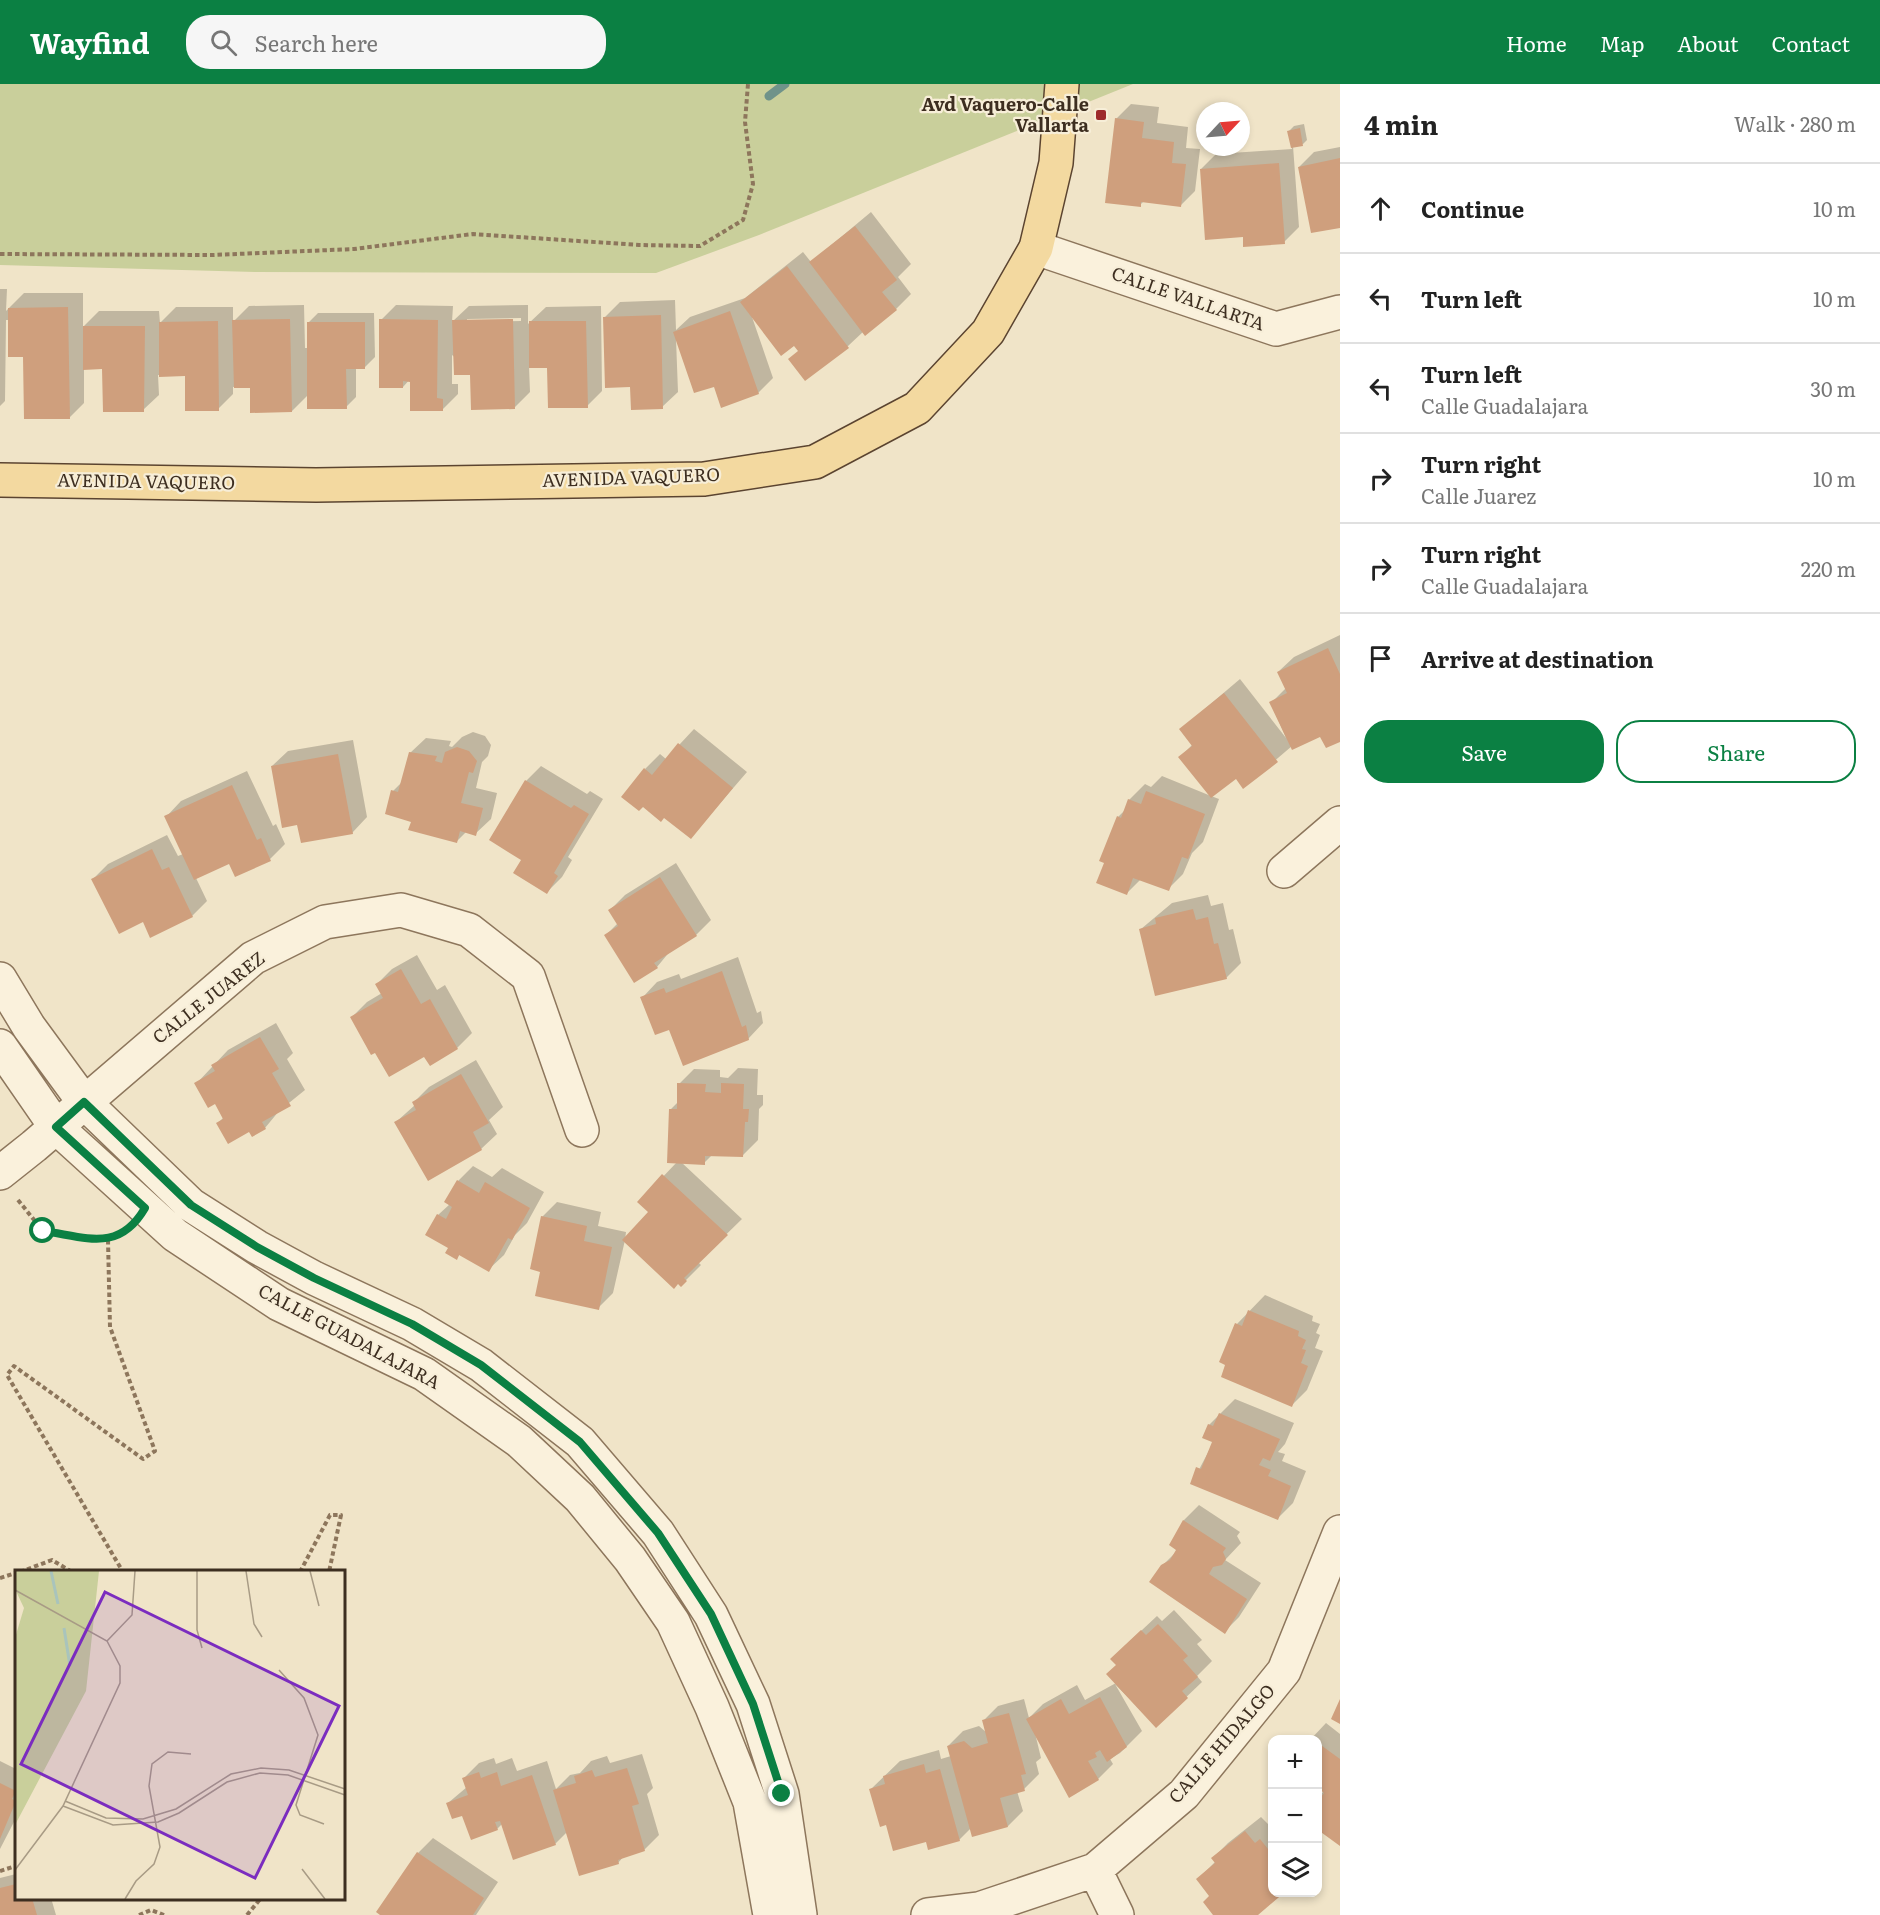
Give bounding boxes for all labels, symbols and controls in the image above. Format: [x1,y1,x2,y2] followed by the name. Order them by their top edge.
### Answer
[186,15,606,69] search box
[30,21,150,63] text: Wayfind
[207,26,240,59] icon: search
[255,26,378,59] text: Search here
[1506,27,1567,58] text: Home
[1600,27,1644,58] text: Map
[1677,27,1739,58] text: About
[1772,27,1850,58] text: Contact
[921,90,1090,138] place label: Avd Vaquero-Calle Vallarta
[1196,102,1250,156] north arrow
[1364,104,1438,143] text: 4 min
[1094,108,1108,122] marker: Avd Vaquero-Calle Vallarta
[1734,108,1856,138] text: Walk · 280 m
[1364,192,1397,225] icon: ahead
[1421,192,1524,225] text: Continue
[1813,193,1856,223] text: 10 m
[1108,259,1269,336] street label: CALLE VALLARTA
[1364,282,1397,315] icon: left
[1421,282,1522,315] text: Turn left
[1813,283,1856,313] text: 10 m
[1421,357,1522,390] text: Turn left
[1364,372,1397,405] icon: left
[1810,373,1856,403] text: 30 m
[1421,390,1588,420] text: Calle Guadalajara
[1421,447,1541,480] text: Turn right
[542,460,720,493] street label: AVENIDA VAQUERO
[1364,462,1397,495] icon: right
[1813,463,1856,493] text: 10 m
[57,465,235,496] street label: AVENIDA VAQUERO
[1421,480,1536,510] text: Calle Juarez
[1421,537,1541,570] text: Turn right
[1364,552,1397,585] icon: right
[1801,553,1856,583] text: 220 m
[1421,570,1588,600] text: Calle Guadalajara
[1364,642,1397,675] icon: arrive
[1421,642,1654,675] text: Arrive at destination
[1364,720,1604,783] button: Save
[1616,720,1856,783] button: Share
[146,944,270,1049] street label: CALLE JUAREZ
[29,1217,55,1243] route start
[254,1276,445,1395] street label: CALLE GUADALAJARA
[15,1570,345,1900] inset map
[1161,1677,1280,1809] street label: CALLE HIDALGO
[1268,1735,1322,1897] map controls
[1268,1735,1322,1789] button: +
[768,1780,794,1806] route end
[1268,1789,1322,1843] button: −
[1268,1843,1322,1897] button: layers

